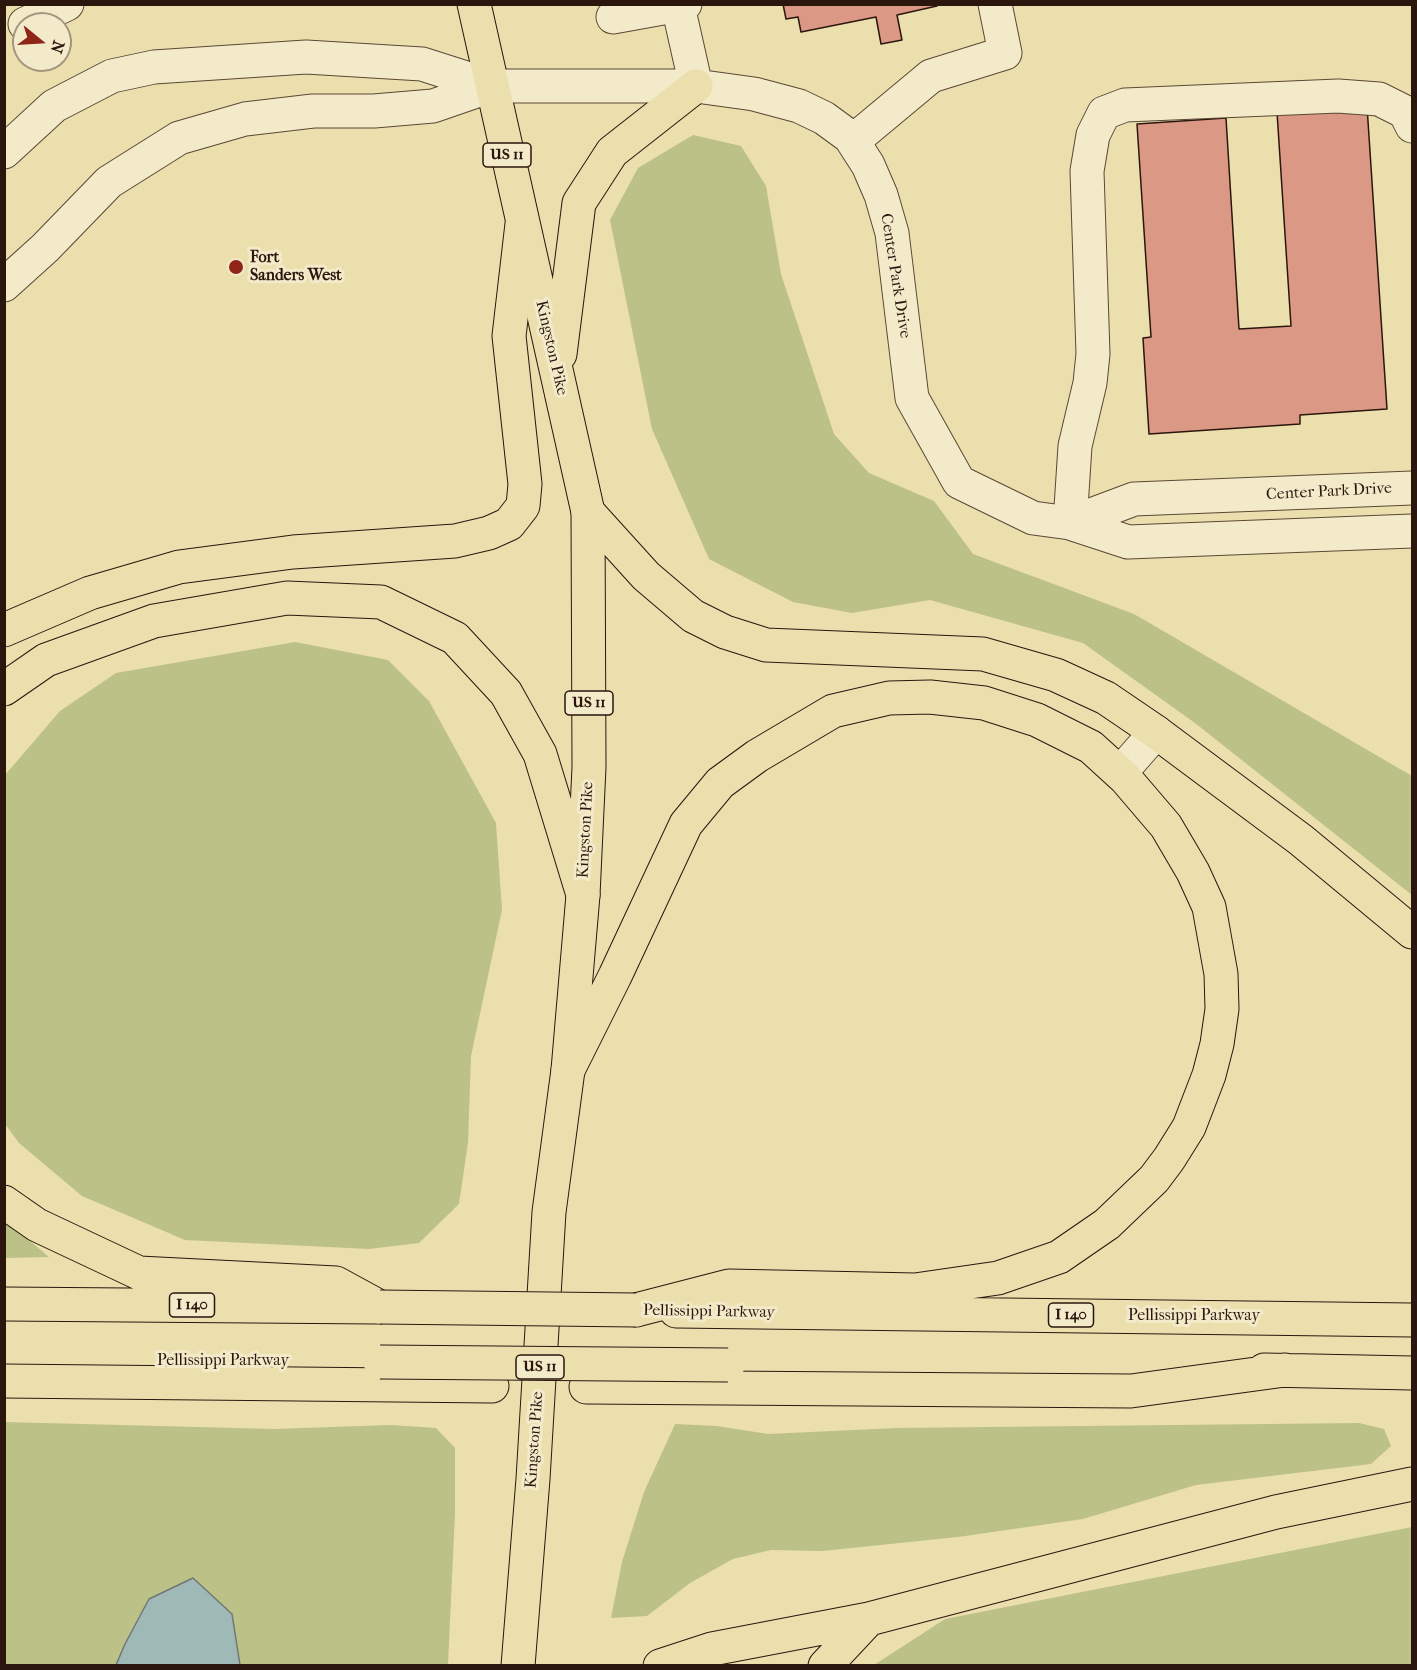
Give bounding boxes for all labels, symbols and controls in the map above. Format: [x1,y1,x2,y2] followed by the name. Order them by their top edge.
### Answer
[12,12,72,72] north arrow
[47,38,69,56] text: N
[483,143,531,167] road number: US 11
[876,212,914,340] street label: Center Park Drive
[250,248,342,286] place label: Fort Sanders West
[227,258,245,276] marker: Fort Sanders West
[531,299,571,397] street label: Kingston Pike
[1266,479,1392,505] street label: Center Park Drive
[565,691,613,715] road number: US 11
[574,781,598,879] street label: Kingston Pike
[170,1293,214,1317] road number: I 140
[643,1301,775,1323] street label: Pellissippi Parkway
[1048,1303,1094,1327] road number: I 140
[1128,1306,1260,1326] street label: Pellissippi Parkway
[157,1351,289,1371] street label: Pellissippi Parkway
[516,1355,564,1379] road number: US 11
[522,1391,548,1489] street label: Kingston Pike

